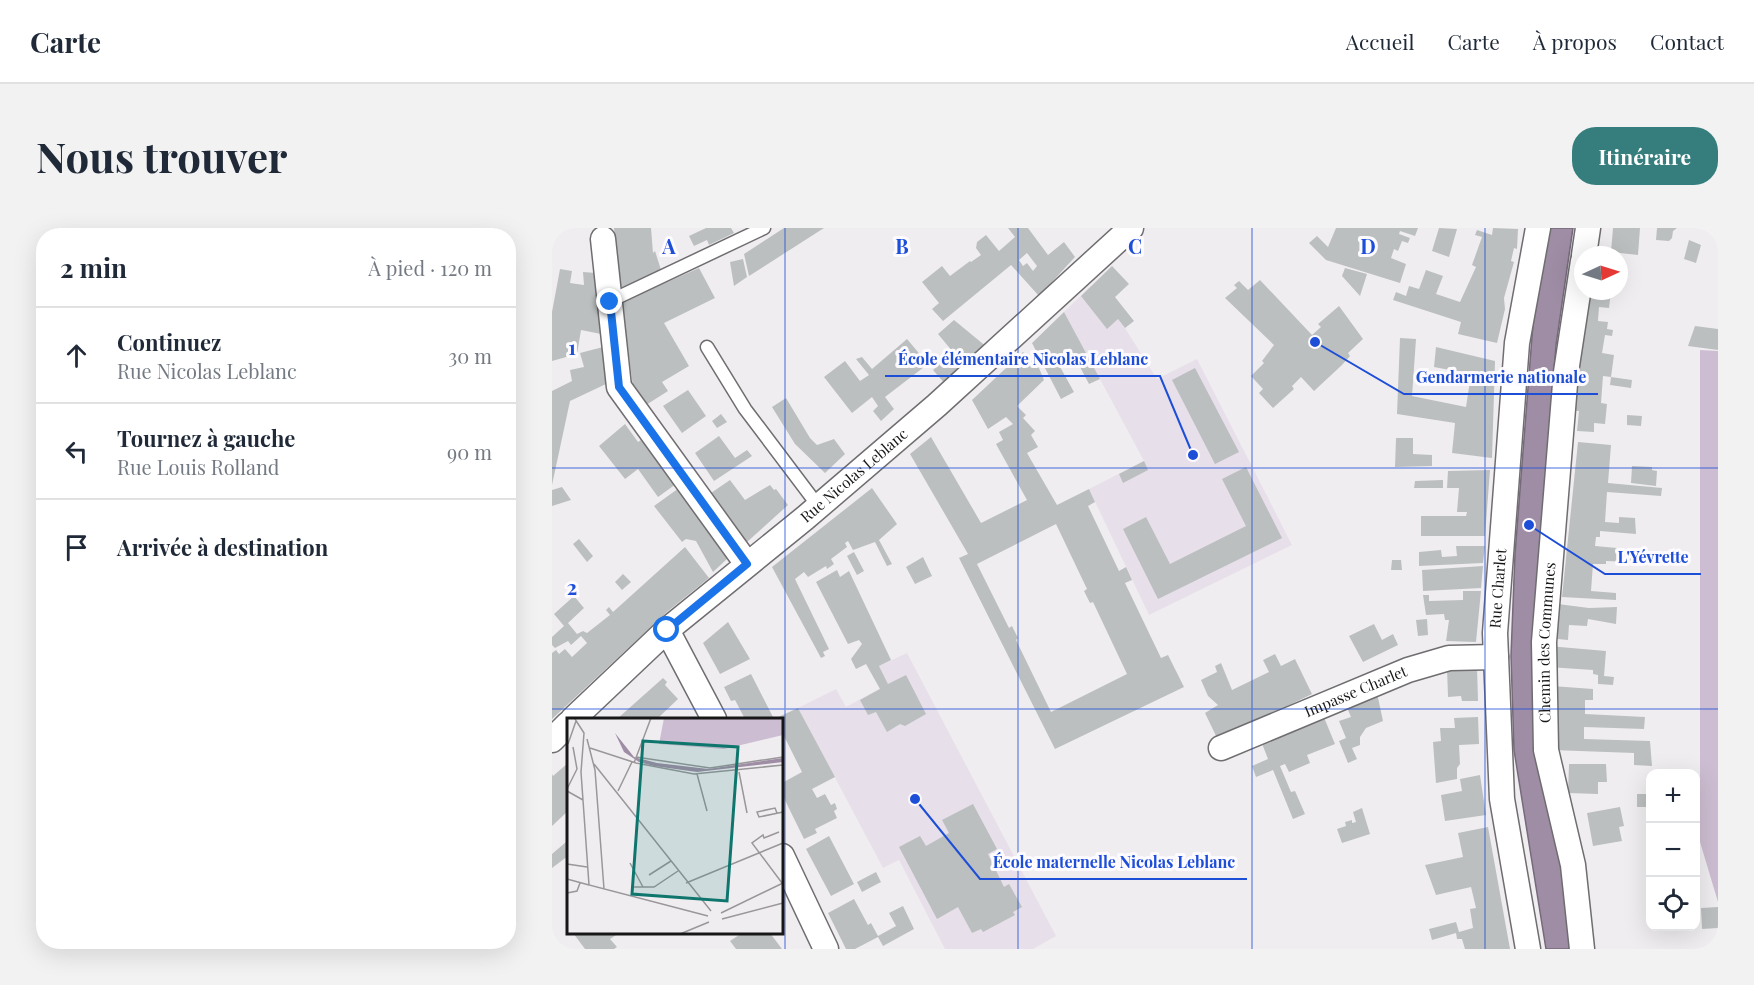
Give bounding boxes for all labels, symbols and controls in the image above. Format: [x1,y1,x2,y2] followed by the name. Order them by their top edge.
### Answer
[30,23,101,60] text: Carte
[1346,27,1414,55] text: Accueil
[1447,27,1500,55] text: Carte
[1533,27,1617,55] text: À propos
[1650,27,1724,55] text: Contact
[1572,127,1718,185] button: Itinéraire
[36,128,287,184] text: Nous trouver
[661,232,676,259] text: A
[895,232,909,259] text: B
[1128,232,1142,259] text: C
[1360,232,1376,259] text: D
[1574,246,1628,300] north arrow
[60,250,127,285] text: 2 min
[368,254,492,281] text: À pied · 120 m
[596,288,622,314] route end
[117,327,221,357] text: Continuez
[568,333,576,360] text: 1
[60,339,93,372] icon: ahead
[448,342,492,369] text: 30 m
[885,342,1160,376] callout: École élémentaire Nicolas Leblanc
[898,348,1148,369] text: École élémentaire Nicolas Leblanc
[117,357,297,384] text: Rue Nicolas Leblanc
[1404,360,1598,394] callout: Gendarmerie nationale
[1416,366,1586,387] text: Gendarmerie nationale
[117,423,295,453] text: Tournez à gauche
[796,424,911,527] street label: Rue Nicolas Leblanc
[60,435,93,468] icon: left
[447,438,492,465] text: 90 m
[117,453,279,480] text: Rue Louis Rolland
[60,531,93,564] icon: arrive
[117,532,328,562] text: Arrivée à destination
[1605,540,1701,574] callout: L'Yévrette
[1617,546,1689,567] text: L'Yévrette
[1484,547,1510,629] street label: Rue Charlet
[1533,561,1559,723] street label: Chemin des Communes
[567,573,577,600] text: 2
[653,616,679,642] route start
[1301,660,1410,721] street label: Impasse Charlet
[567,718,783,934] inset map
[1646,769,1700,931] map controls
[1646,769,1700,823] button: +
[1646,823,1700,877] button: −
[980,845,1247,879] callout: École maternelle Nicolas Leblanc
[993,851,1235,872] text: École maternelle Nicolas Leblanc
[1646,877,1700,931] button: locate

